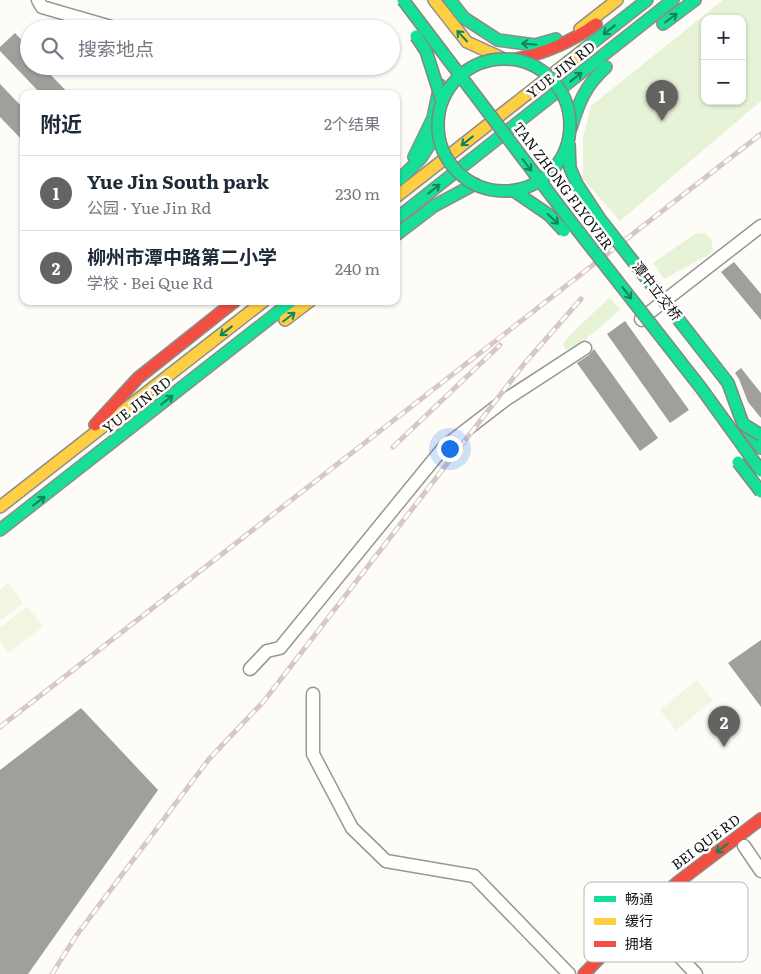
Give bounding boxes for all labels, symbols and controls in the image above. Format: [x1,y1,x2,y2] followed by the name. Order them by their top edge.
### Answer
[664,13,678,23] one-way arrow
[701,15,746,105] map controls
[701,15,746,60] button: +
[20,20,400,75] search box
[603,25,616,36] one-way arrow
[456,30,468,42] one-way arrow
[38,34,66,62] icon: search
[78,34,154,62] text: 搜索地点
[522,36,599,102] street label: YUE JIN RD
[522,39,538,48] one-way arrow
[701,60,746,105] button: −
[569,71,582,82] one-way arrow
[646,80,678,121] pin: 1
[40,107,82,138] text: 附近
[324,111,380,135] text: 2个结果
[509,117,618,253] street label: TAN ZHONG FLYOVER
[461,136,474,147] one-way arrow
[522,158,533,171] one-way arrow
[87,167,269,195] text: Yue Jin South park
[53,181,59,205] text: 1
[335,181,380,205] text: 230 m
[428,183,441,194] one-way arrow
[87,195,211,219] text: 公园 · Yue Jin Rd
[547,213,560,225] one-way arrow
[87,242,277,270] text: 柳州市潭中路第二小学
[52,256,60,280] text: 2
[335,256,380,280] text: 240 m
[628,257,687,324] street label: 潭中立交桥
[87,270,213,294] text: 学校 · Bei Que Rd
[621,286,632,299] one-way arrow
[282,312,295,323] one-way arrow
[219,326,232,337] one-way arrow
[98,371,175,437] street label: YUE JIN RD
[160,395,173,406] one-way arrow
[437,436,463,462] your location
[32,495,45,506] one-way arrow
[708,706,740,747] pin: 2
[667,809,744,874] street label: BEI QUE RD
[716,843,729,854] one-way arrow
[584,882,748,962] legend
[625,888,653,908] text: 畅通
[625,910,653,930] text: 缓行
[625,933,653,953] text: 拥堵

